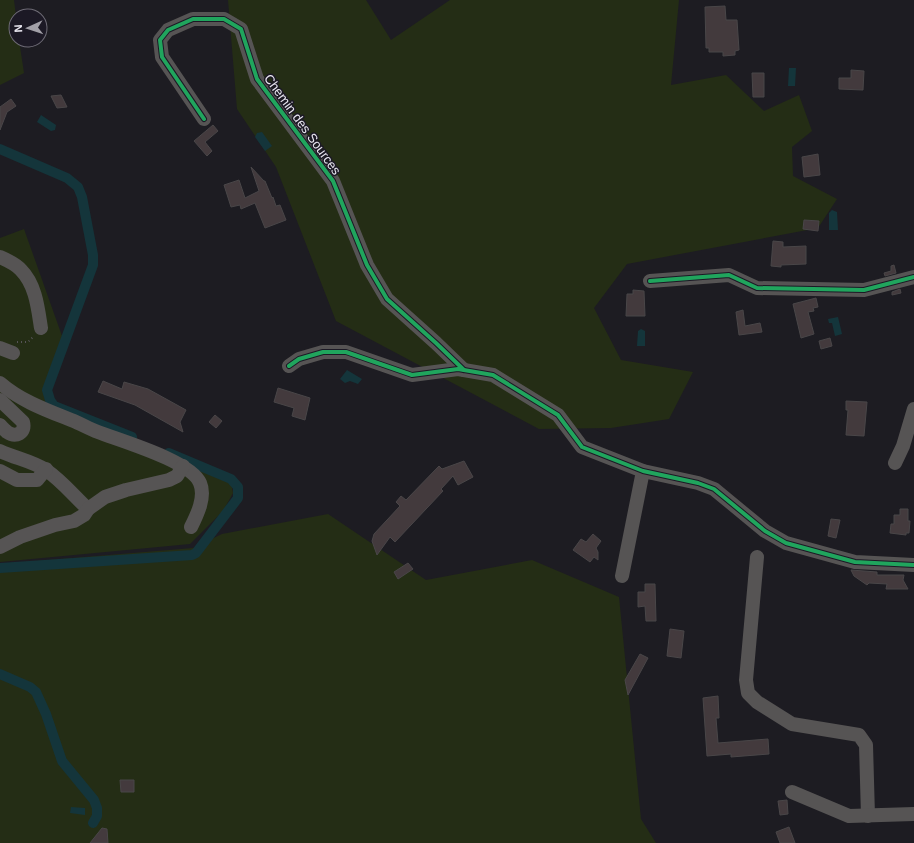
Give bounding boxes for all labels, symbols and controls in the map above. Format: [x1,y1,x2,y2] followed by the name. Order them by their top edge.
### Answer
[8,8,48,48] north arrow
[12,24,24,33] text: N
[261,71,344,178] street label: Chemin des Sources

